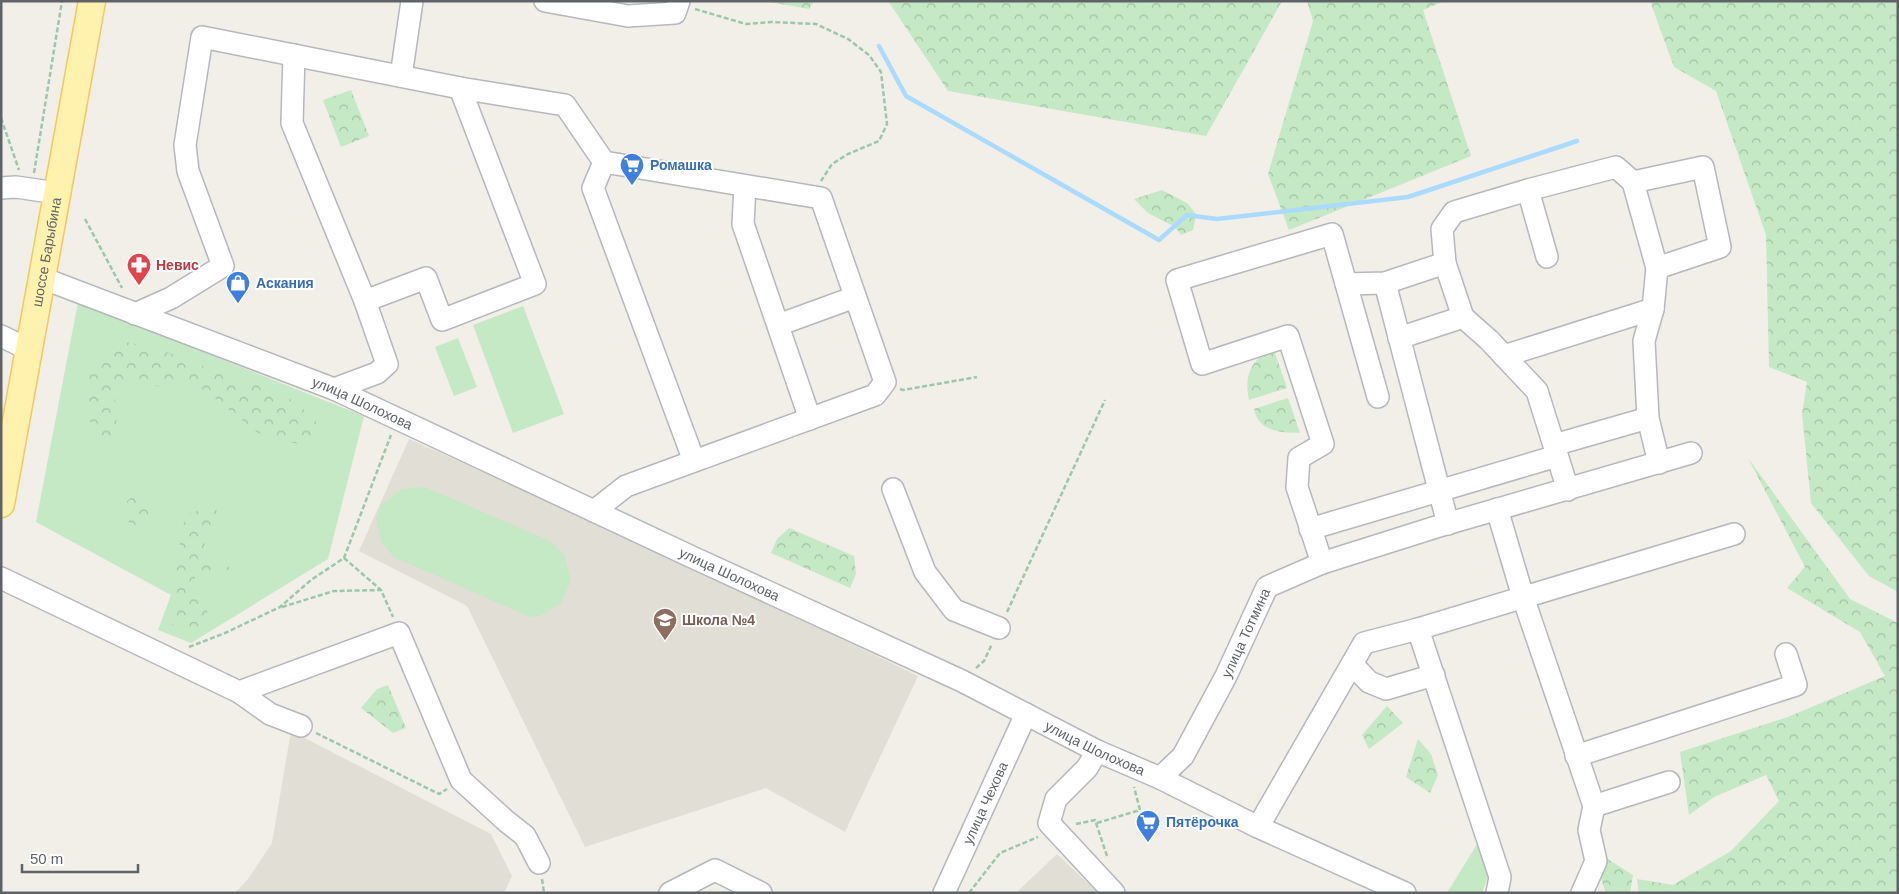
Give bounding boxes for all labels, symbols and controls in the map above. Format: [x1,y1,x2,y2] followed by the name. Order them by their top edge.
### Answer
[619,152,645,186] supermarket icon: Ромашка
[650,157,712,173] place label: Ромашка
[29,196,64,308] street label: шоссе Барыбина
[126,252,152,286] pharmacy icon: Невис
[156,257,199,273] place label: Невис
[225,270,251,304] shop icon: Аскания
[256,275,314,291] place label: Аскания
[310,373,415,433] street label: улица Шолохова
[677,544,782,604] street label: улица Шолохова
[1218,586,1273,680] street label: улица Тотмина
[652,607,678,641] school or university icon: Школа №4
[682,612,755,628] place label: Школа №4
[1042,718,1147,779] street label: улица Шолохова
[959,759,1011,847] street label: улица Чехова
[1135,809,1161,843] supermarket icon: Пятёрочка
[1166,814,1239,830] place label: Пятёрочка
[22,842,139,874] scale bar
[30,850,63,867] text: 50 m

